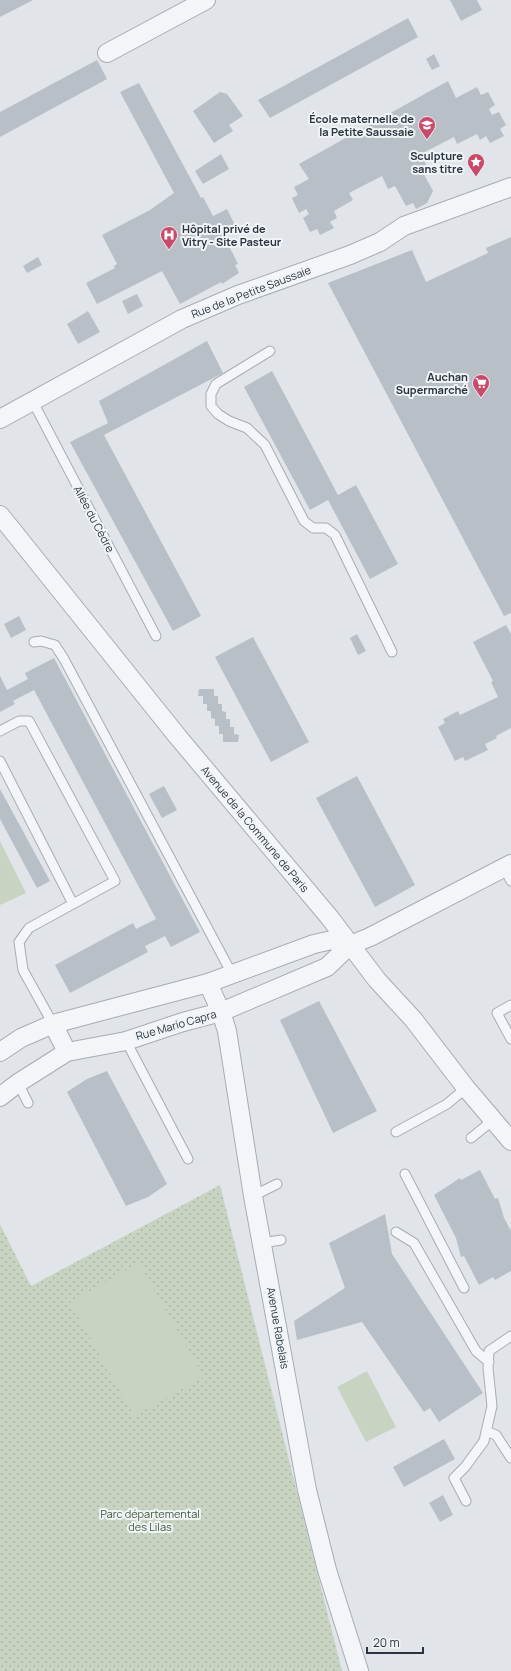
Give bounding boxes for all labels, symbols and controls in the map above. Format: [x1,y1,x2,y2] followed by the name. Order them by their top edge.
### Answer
[309,111,414,139] place label: École maternelle de la Petite Saussaie
[417,115,437,140] school or university icon: École maternelle de la Petite Saussaie
[410,148,463,176] place label: Sculpture sans titre
[466,152,486,177] place icon: Sculpture sans titre
[182,221,282,249] place label: Hôpital privé de Vitry - Site Pasteur
[159,225,179,250] hospital icon: Hôpital privé de Vitry - Site Pasteur
[189,262,313,321] street label: Rue de la Petite Saussaie
[396,369,468,397] place label: Auchan Supermarché
[471,373,491,398] supermarket icon: Auchan Supermarché
[71,483,119,555] street label: Allée du Cèdre
[198,762,313,895] street label: Avenue de la Commune de Paris
[134,1006,218,1043] street label: Rue Mario Capra
[264,1286,293,1370] street label: Avenue Rabelais
[100,1506,200,1534] park label: Parc départemental des Lilas
[367,1629,423,1655] scale bar
[373,1634,400,1651] text: 20 m

